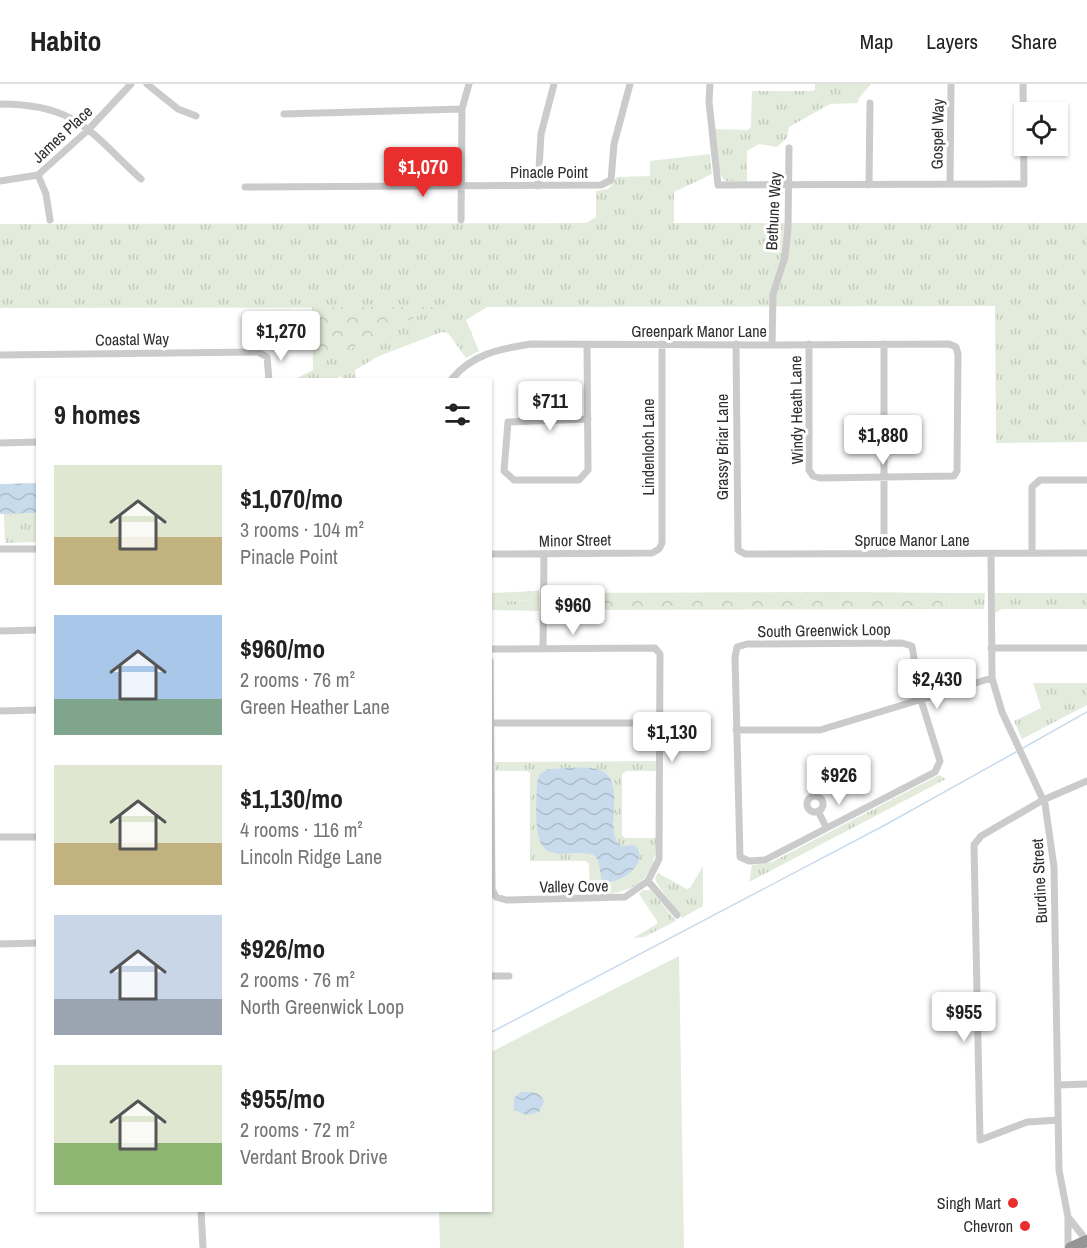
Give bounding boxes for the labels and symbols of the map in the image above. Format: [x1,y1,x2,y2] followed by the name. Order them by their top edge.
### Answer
[925,98,949,170] street label: Gospel Way
[27,100,97,168] street label: James Place
[374,147,472,198] pin: $1,070
[510,161,588,183] street label: Pinacle Point
[760,171,786,251] street label: Bethune Way
[232,311,330,362] pin: $1,270
[631,320,767,342] street label: Greenpark Manor Lane
[95,327,170,351] street label: Coastal Way
[784,355,808,465] street label: Windy Heath Lane
[514,381,586,432] pin: $711
[711,394,733,500] street label: Grassy Briar Lane
[637,398,659,496] street label: Lindenloch Lane
[834,415,932,466] pin: $1,880
[539,528,612,552] street label: Minor Street
[854,529,970,551] street label: Spruce Manor Lane
[537,585,609,636] pin: $960
[757,618,891,642] street label: South Greenwick Loop
[888,659,986,710] pin: $2,430
[623,712,721,763] pin: $1,130
[803,755,875,806] pin: $926
[1026,838,1052,924] street label: Burdine Street
[539,874,609,898] street label: Valley Cove
[928,992,1000,1043] pin: $955
[937,1192,1001,1214] place label: Singh Mart
[1006,1196,1020,1210] marker: Singh Mart
[963,1215,1013,1237] place label: Chevron
[1018,1219,1032,1233] marker: Chevron

